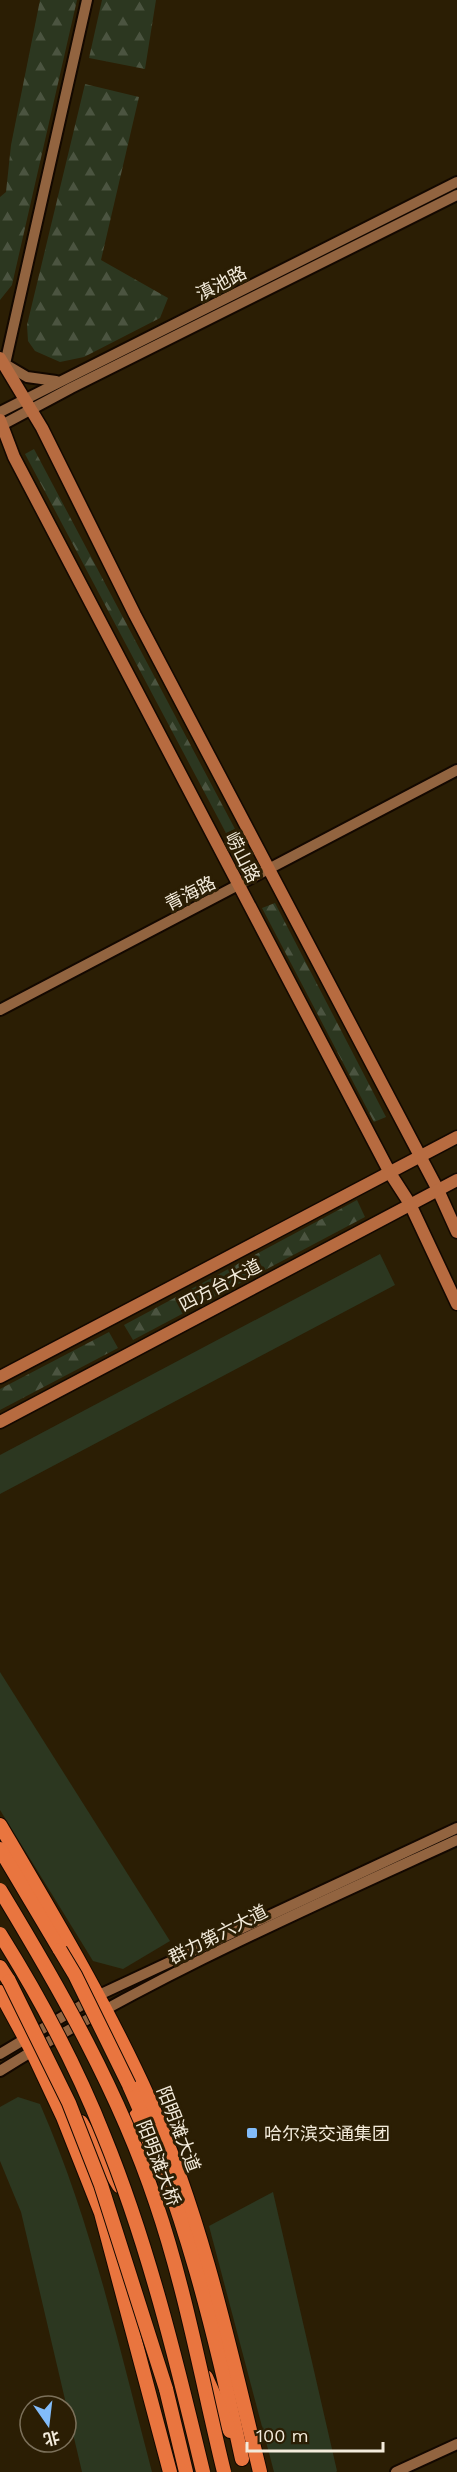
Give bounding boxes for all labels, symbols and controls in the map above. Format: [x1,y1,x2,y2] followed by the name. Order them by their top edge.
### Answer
[192,261,250,305] street label: 滇池路
[221,828,265,886] street label: 崂山路
[161,871,219,915] street label: 青海路
[175,1255,265,1315] street label: 四方台大道
[165,1900,271,1968] street label: 群力第六大道
[153,2083,205,2175] street label: 阳明滩大道
[133,2117,185,2209] street label: 阳明滩大桥
[264,2123,390,2144] place label: 哈尔滨交通集团
[245,2126,259,2140] marker: 哈尔滨交通集团
[18,2394,78,2454] north arrow
[247,2415,384,2453] scale bar
[256,2425,309,2446] text: 100 m
[41,2427,62,2449] text: 北

